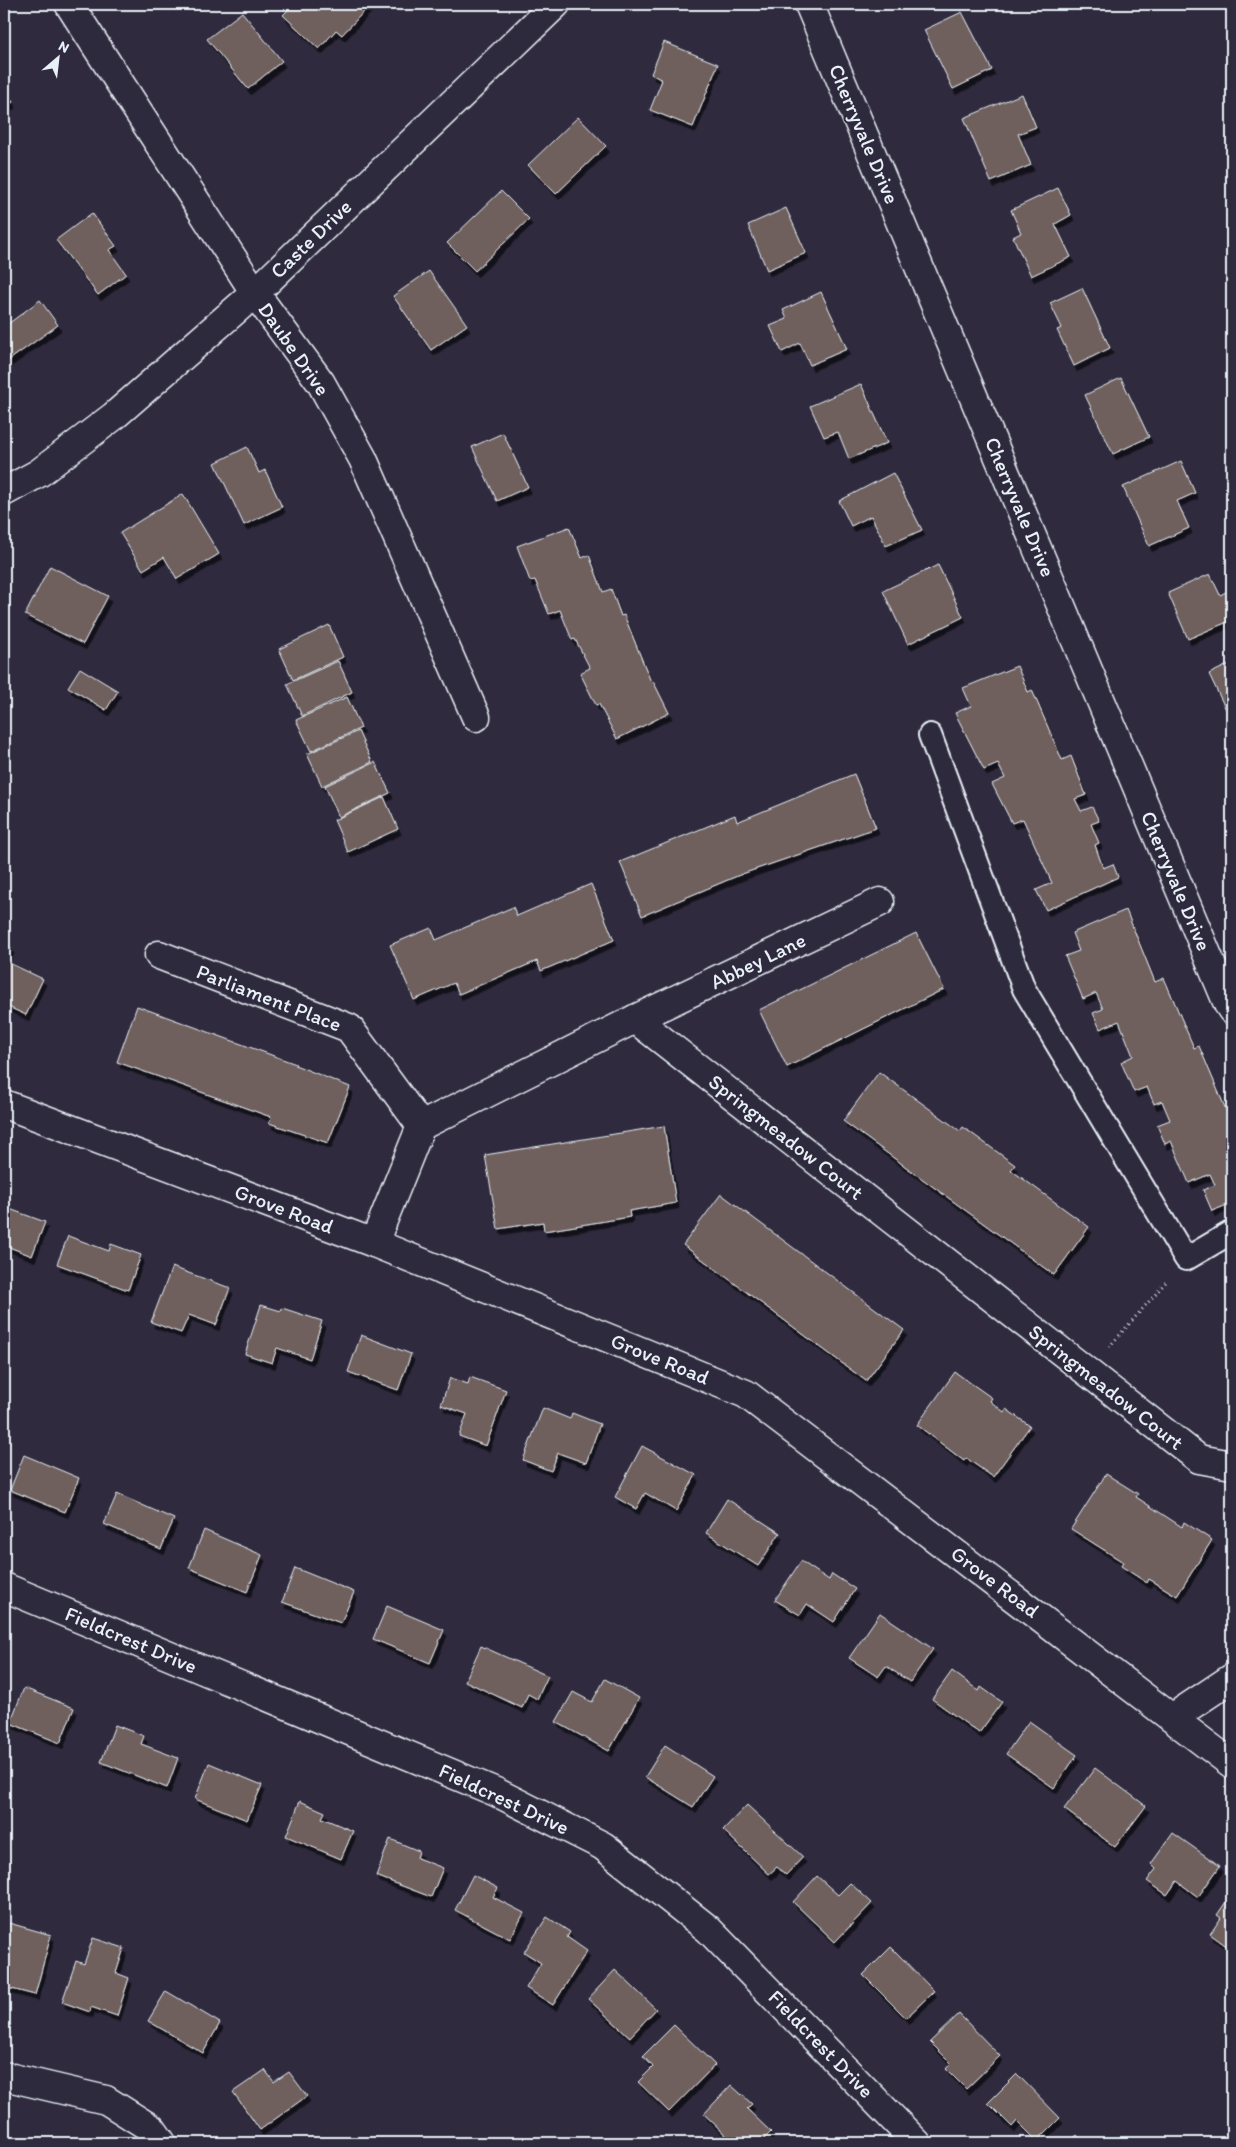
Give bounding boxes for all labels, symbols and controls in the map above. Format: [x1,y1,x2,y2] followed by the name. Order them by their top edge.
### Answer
[32,32,82,82] north arrow
[56,37,72,57] text: N
[824,60,905,207] street label: Cherryvale Drive
[265,194,356,283] street label: Caste Drive
[253,297,336,400] street label: Daube Drive
[980,433,1061,580] street label: Cherryvale Drive
[1136,807,1217,954] street label: Cherryvale Drive
[706,927,809,994] street label: Abbey Lane
[193,958,345,1037] street label: Parliament Place
[704,1068,869,1205] street label: Springmeadow Court
[231,1178,338,1239] street label: Grove Road
[1024,1318,1189,1455] street label: Springmeadow Court
[607,1327,714,1390] street label: Grove Road
[946,1540,1045,1623] street label: Grove Road
[61,1601,201,1679] street label: Fieldcrest Drive
[435,1757,573,1840] street label: Fieldcrest Drive
[763,1984,879,2103] street label: Fieldcrest Drive

